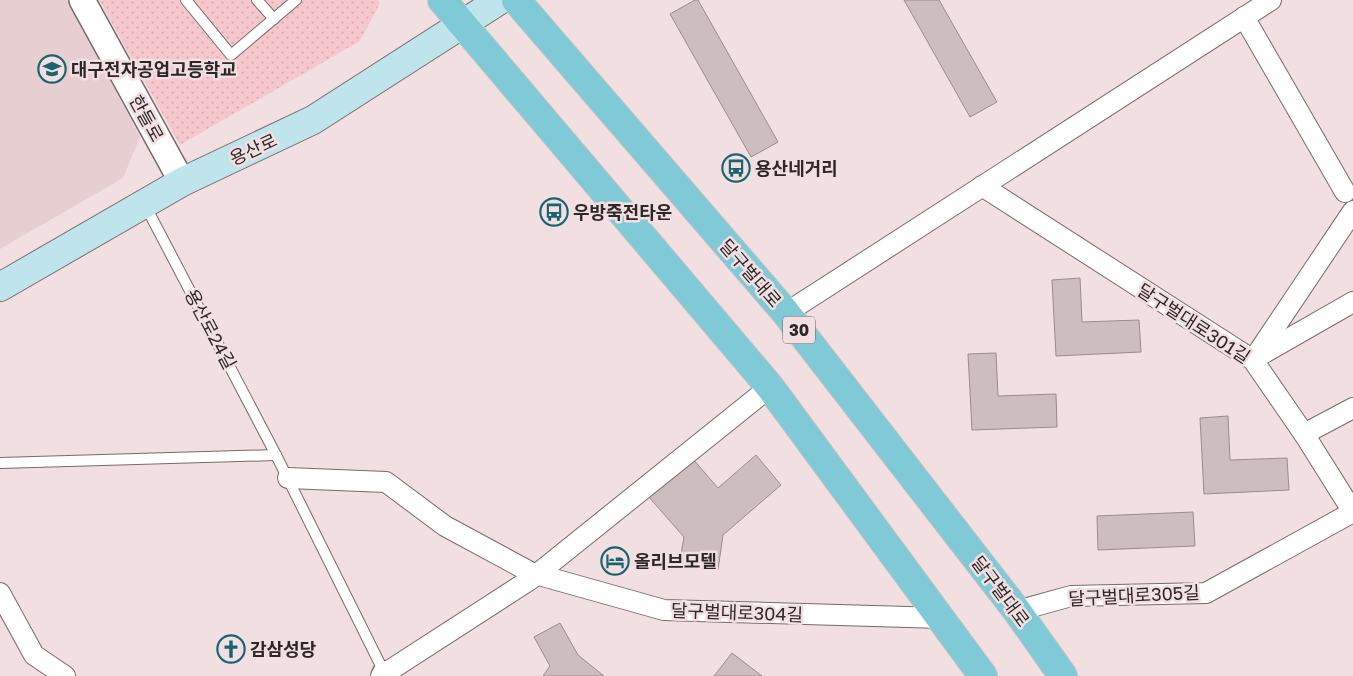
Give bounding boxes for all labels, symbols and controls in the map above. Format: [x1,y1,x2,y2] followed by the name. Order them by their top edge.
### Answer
[37,54,67,84] school or university icon: 대구전자공업고등학교
[71,58,237,80] place label: 대구전자공업고등학교
[125,91,169,145] street label: 한들로
[226,129,280,169] street label: 용산로
[721,153,751,183] bus stop icon: 용산네거리
[755,157,838,179] place label: 용산네거리
[539,197,569,227] bus stop icon: 우방죽전타운
[573,201,672,223] place label: 우방죽전타운
[716,235,786,311] street label: 달구벌대로
[1134,278,1254,368] street label: 달구벌대로301길
[181,285,241,373] street label: 용산로24길
[783,316,815,344] road number: 30
[600,546,630,576] hotel icon: 올리브모텔
[634,550,717,572] place label: 올리브모텔
[967,551,1035,631] street label: 달구벌대로
[1068,581,1200,609] street label: 달구벌대로305길
[671,599,803,625] street label: 달구벌대로304길
[216,634,246,664] church icon: 감삼성당
[250,638,316,660] place label: 감삼성당

